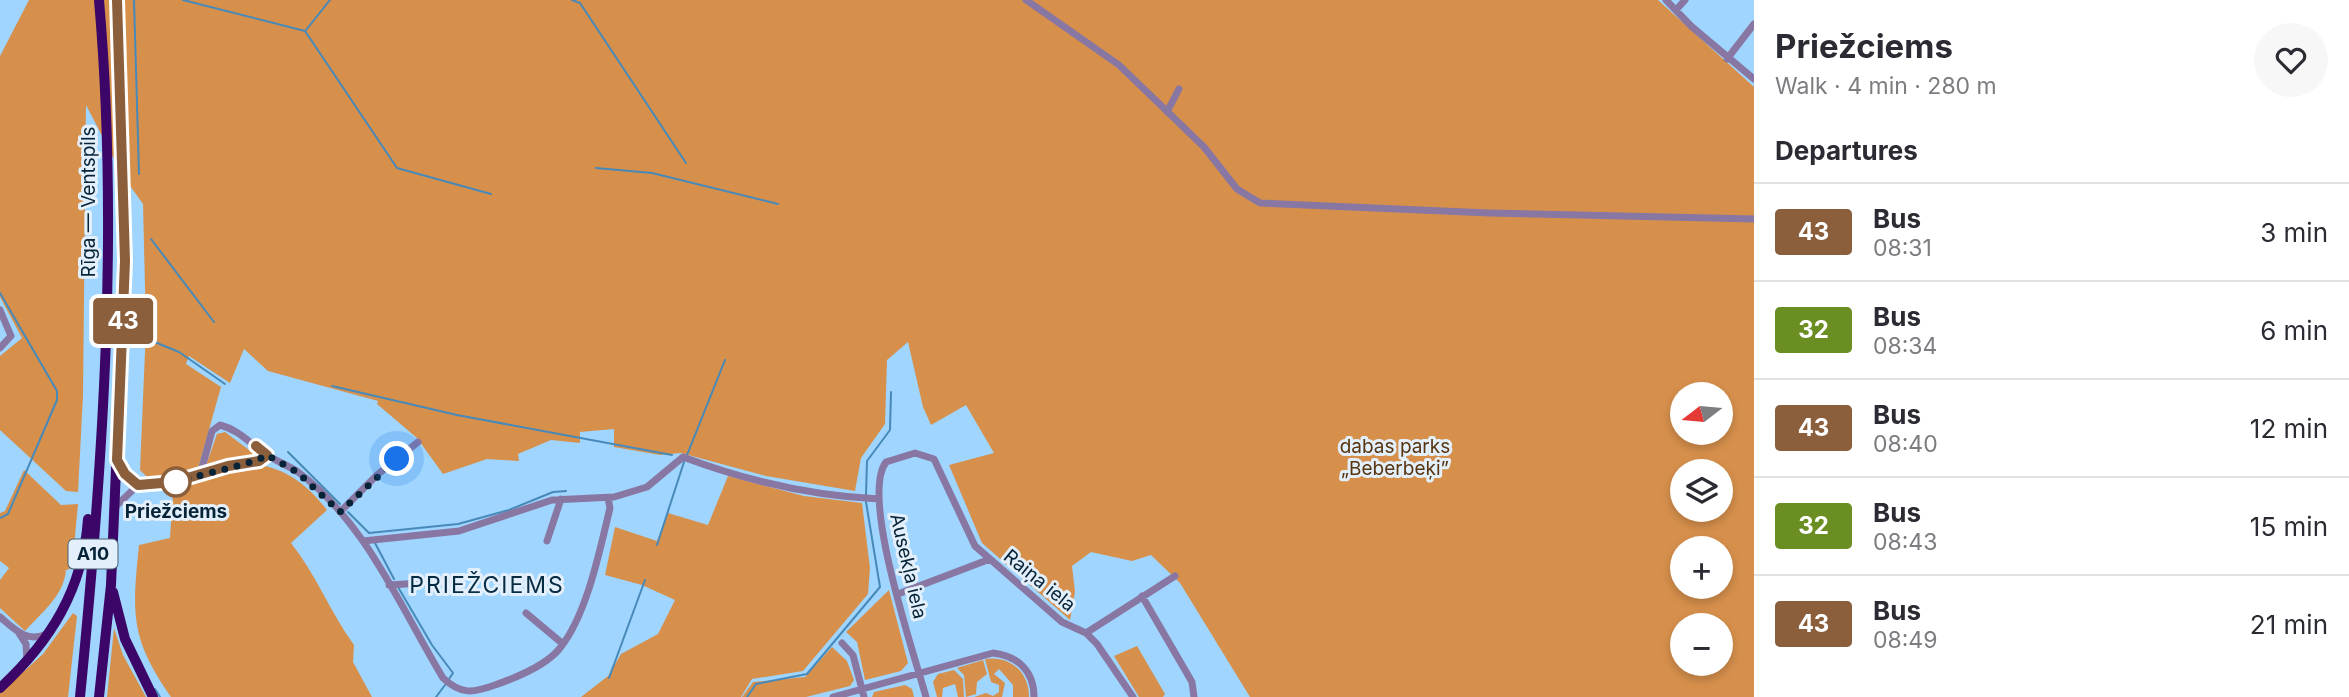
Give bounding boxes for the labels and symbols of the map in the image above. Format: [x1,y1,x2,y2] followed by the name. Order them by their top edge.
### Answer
[77,126,100,278] street label: Rīga — Ventspils
[92,298,154,344] line badge: 43
[1670,382,1732,444] north arrow
[1340,435,1450,480] park label: dabas parks „Beberbeķi”
[379,441,414,476] your location
[161,467,191,497] marker: Priežciems
[125,500,227,523] place label: Priežciems
[885,511,932,621] street label: Ausekļa iela
[68,540,118,568] road number: A10
[999,545,1080,616] street label: Raiņa iela
[409,571,565,599] district label: PRIEŽCIEMS

